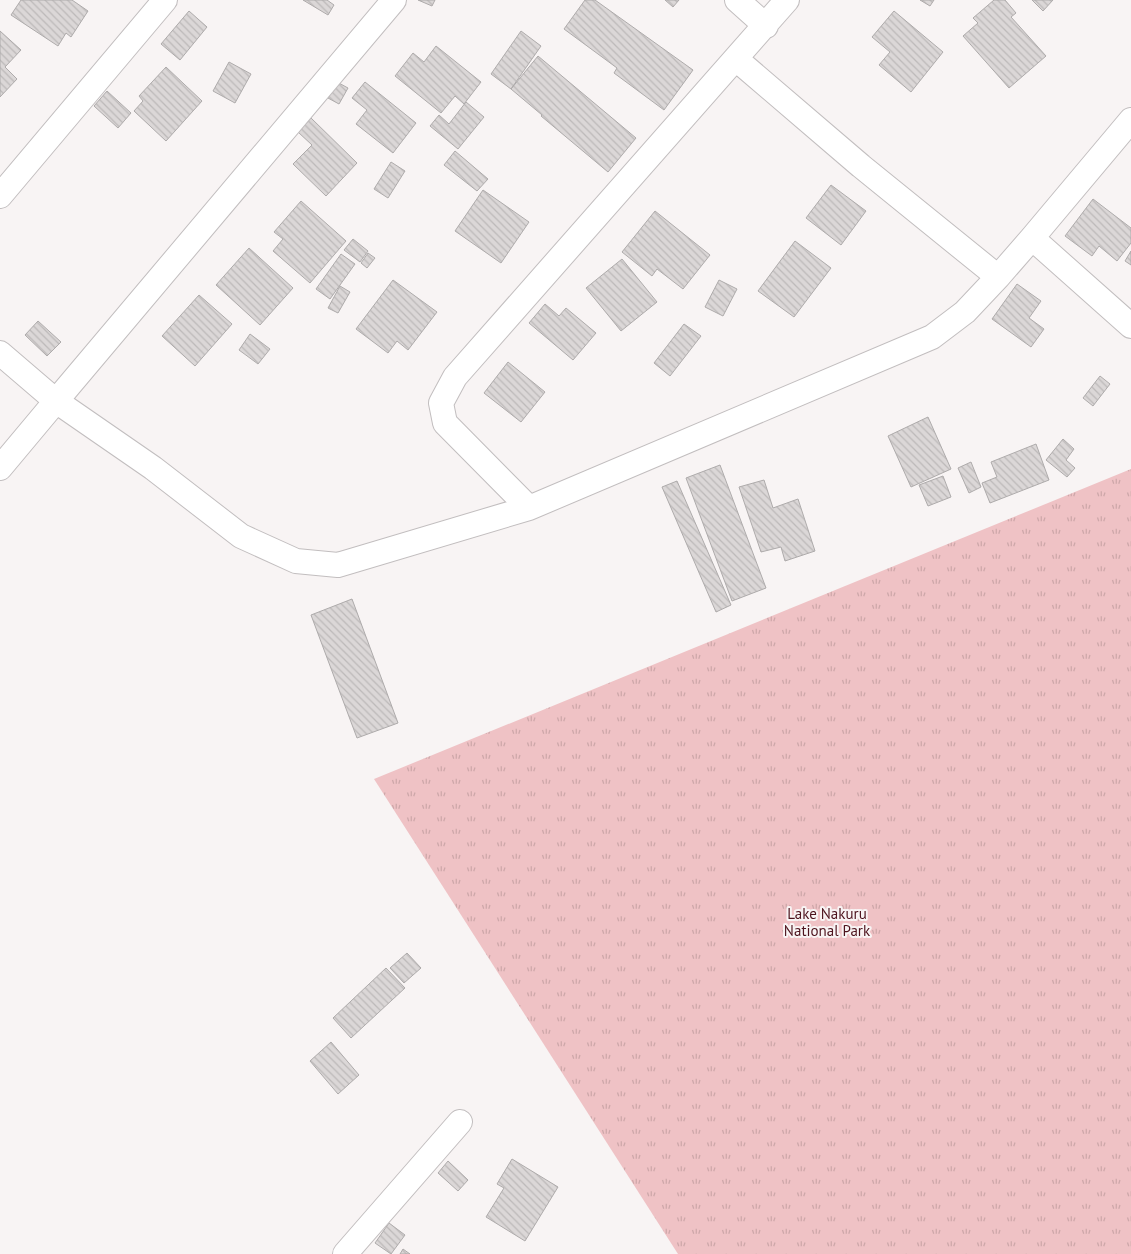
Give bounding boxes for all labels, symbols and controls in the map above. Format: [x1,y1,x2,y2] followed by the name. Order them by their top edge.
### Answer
[784,904,871,940] park label: Lake Nakuru National Park

